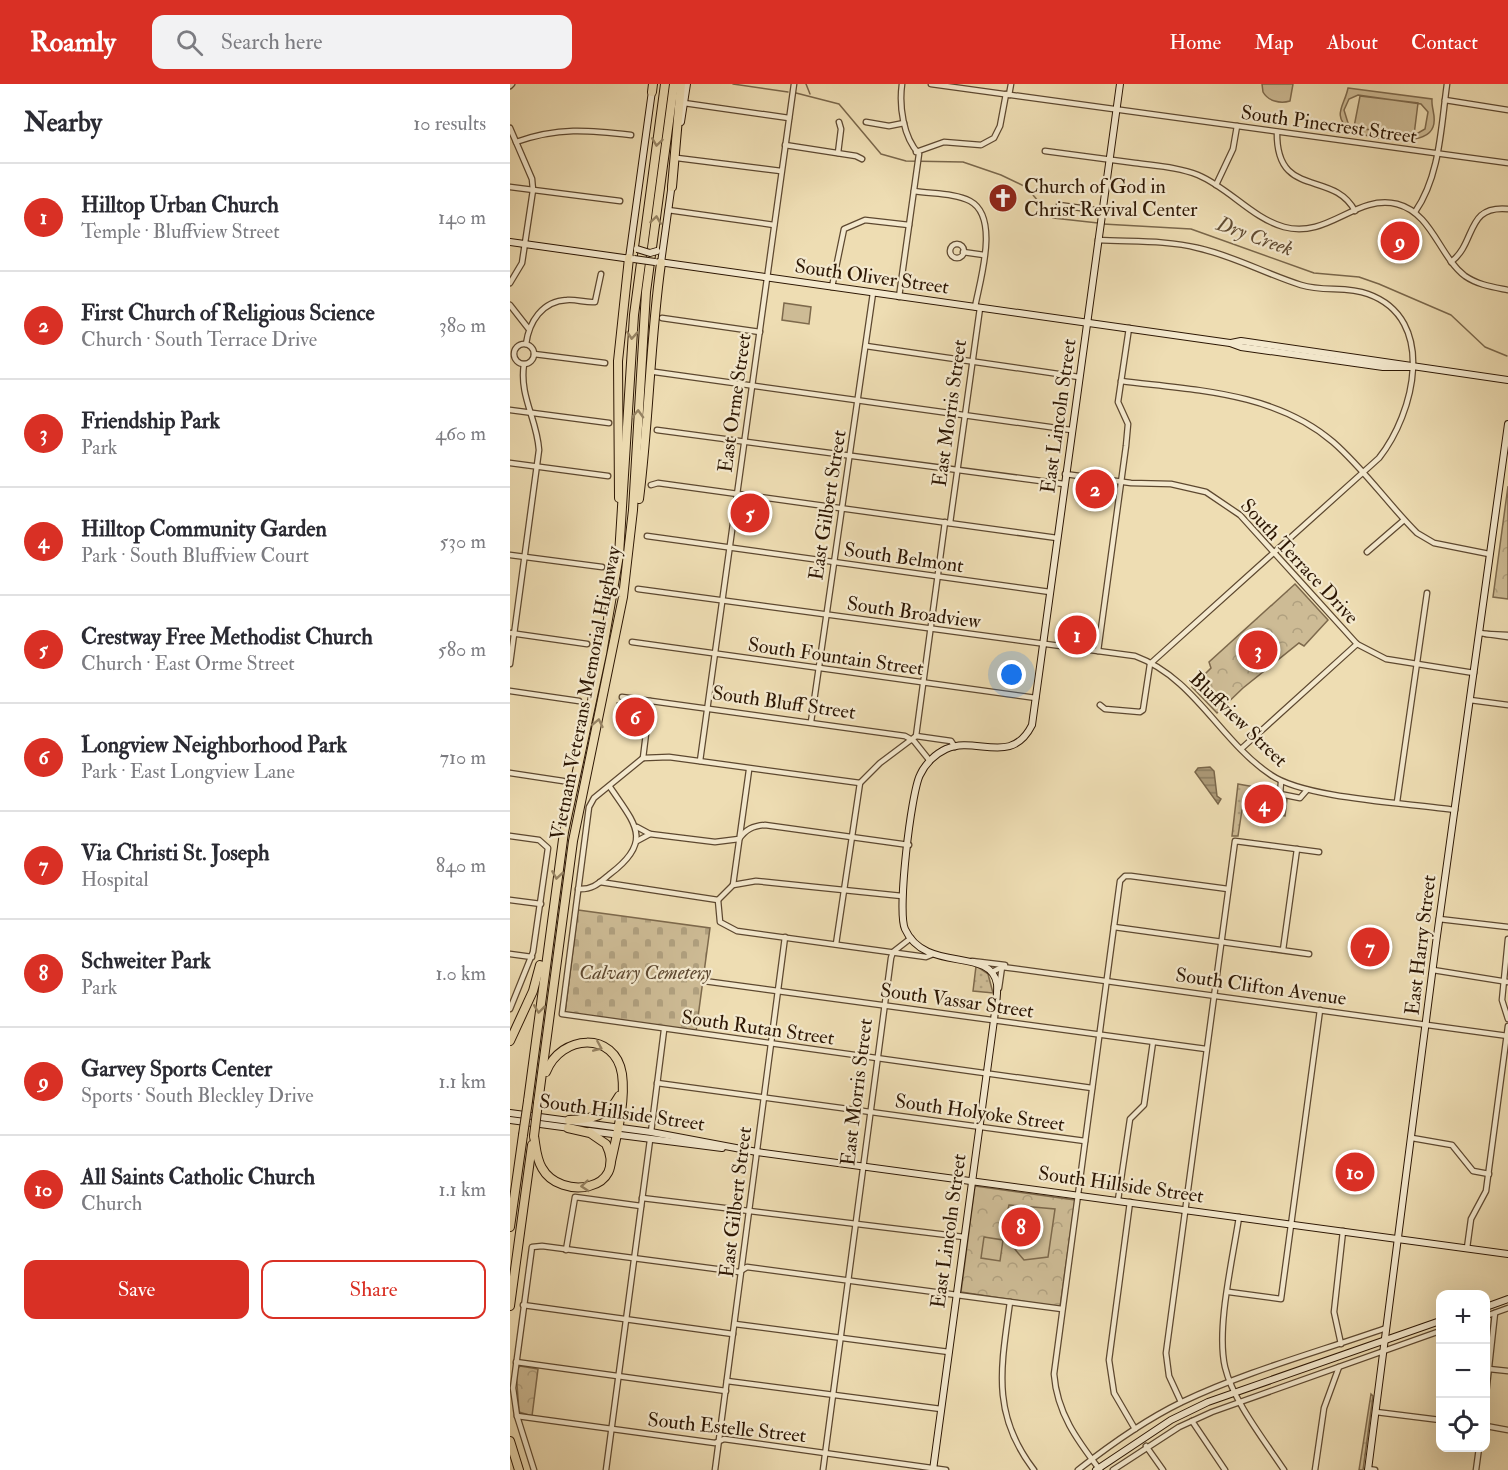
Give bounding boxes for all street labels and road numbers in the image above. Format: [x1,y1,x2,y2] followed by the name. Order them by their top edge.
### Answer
[1239,100,1419,149] street label: South Pinecrest Street
[793,253,951,300] street label: South Oliver Street
[712,331,757,474] street label: East Orme Street
[927,337,972,488] street label: East Morris Street
[1035,337,1082,495] street label: East Lincoln Street
[803,428,852,582] street label: East Gilbert Street
[1235,493,1364,629] street label: South Terrace Drive
[842,537,966,578] street label: South Belmont
[545,543,626,842] street label: Vietnam Veterans Memorial Highway
[845,591,983,634] street label: South Broadview
[746,632,926,681] street label: South Fountain Street
[1184,666,1293,773] street label: Bluffview Street
[711,680,858,725] street label: South Bluff Street
[1400,873,1442,1017] street label: East Harry Street
[1174,962,1348,1011] street label: South Clifton Avenue
[879,977,1036,1024] street label: South Vassar Street
[680,1004,836,1051] street label: South Rutan Street
[835,1016,878,1167] street label: East Morris Street
[893,1088,1067,1137] street label: South Holyoke Street
[538,1089,707,1137] street label: South Hillside Street
[714,1125,757,1279] street label: East Gilbert Street
[925,1152,972,1310] street label: East Lincoln Street
[1037,1161,1206,1209] street label: South Hillside Street
[646,1407,808,1448] street label: South Estelle Street

